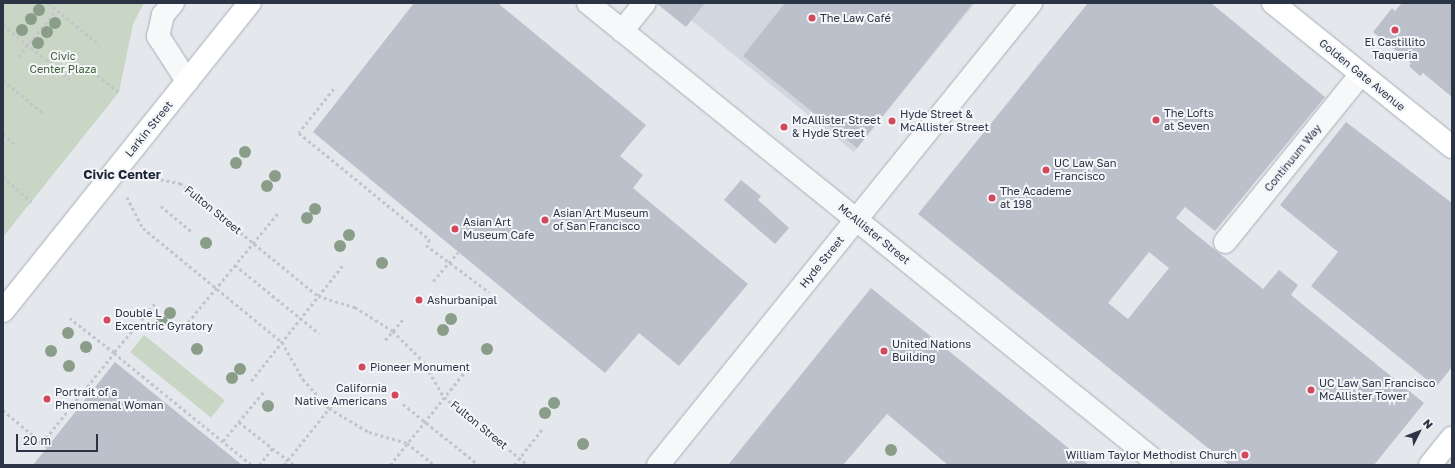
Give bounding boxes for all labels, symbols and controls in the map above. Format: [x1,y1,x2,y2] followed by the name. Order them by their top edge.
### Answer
[820,11,891,25] place label: The Law Café
[807,13,817,23] marker: The Law Café
[1390,25,1400,35] marker: El Castillito Taqueria
[1316,36,1408,114] street label: Golden Gate Avenue
[1365,36,1425,62] place label: El Castillito Taqueria
[29,50,97,76] park label: Civic Center Plaza
[122,98,176,160] street label: Larkin Street
[1164,107,1214,133] place label: The Lofts at Seven
[900,108,989,134] place label: Hyde Street & McAllister Street
[792,114,881,140] place label: McAllister Street & Hyde Street
[1151,115,1161,125] marker: The Lofts at Seven
[887,116,897,126] marker: Hyde Street & McAllister Street
[779,122,789,132] marker: McAllister Street & Hyde Street
[1262,122,1324,194] street label: Continuum Way
[1054,157,1116,183] place label: UC Law San Francisco
[1041,165,1051,175] marker: UC Law San Francisco
[83,166,161,182] district label: Civic Center
[182,183,244,237] street label: Fulton Street
[1000,185,1071,211] place label: The Academe at 198
[987,193,997,203] marker: The Academe at 198
[835,201,913,267] street label: McAllister Street
[553,207,649,233] place label: Asian Art Museum of San Francisco
[540,215,550,225] marker: Asian Art Museum of San Francisco
[463,216,534,242] place label: Asian Art Museum Cafe
[450,224,460,234] marker: Asian Art Museum Cafe
[797,233,847,291] street label: Hyde Street
[427,293,497,307] place label: Ashurbanipal
[414,295,424,305] marker: Ashurbanipal
[115,307,213,333] place label: Double L Excentric Gyratory
[102,315,112,325] marker: Double L Excentric Gyratory
[892,338,971,364] place label: United Nations Building
[879,346,889,356] marker: United Nations Building
[370,360,470,374] place label: Pioneer Monument
[357,362,367,372] marker: Pioneer Monument
[1319,377,1435,403] place label: UC Law San Francisco McAllister Tower
[295,382,387,408] place label: California Native Americans
[1306,385,1316,395] marker: UC Law San Francisco McAllister Tower
[55,386,164,412] place label: Portrait of a Phenomenal Woman
[390,390,400,400] marker: California Native Americans
[42,394,52,404] marker: Portrait of a Phenomenal Woman
[448,398,510,452] street label: Fulton Street
[1399,412,1439,452] north arrow
[1421,416,1436,431] text: N
[18,426,100,452] scale bar
[23,433,51,448] text: 20 m
[1066,448,1237,462] place label: William Taylor Methodist Church
[1240,450,1250,460] marker: William Taylor Methodist Church

